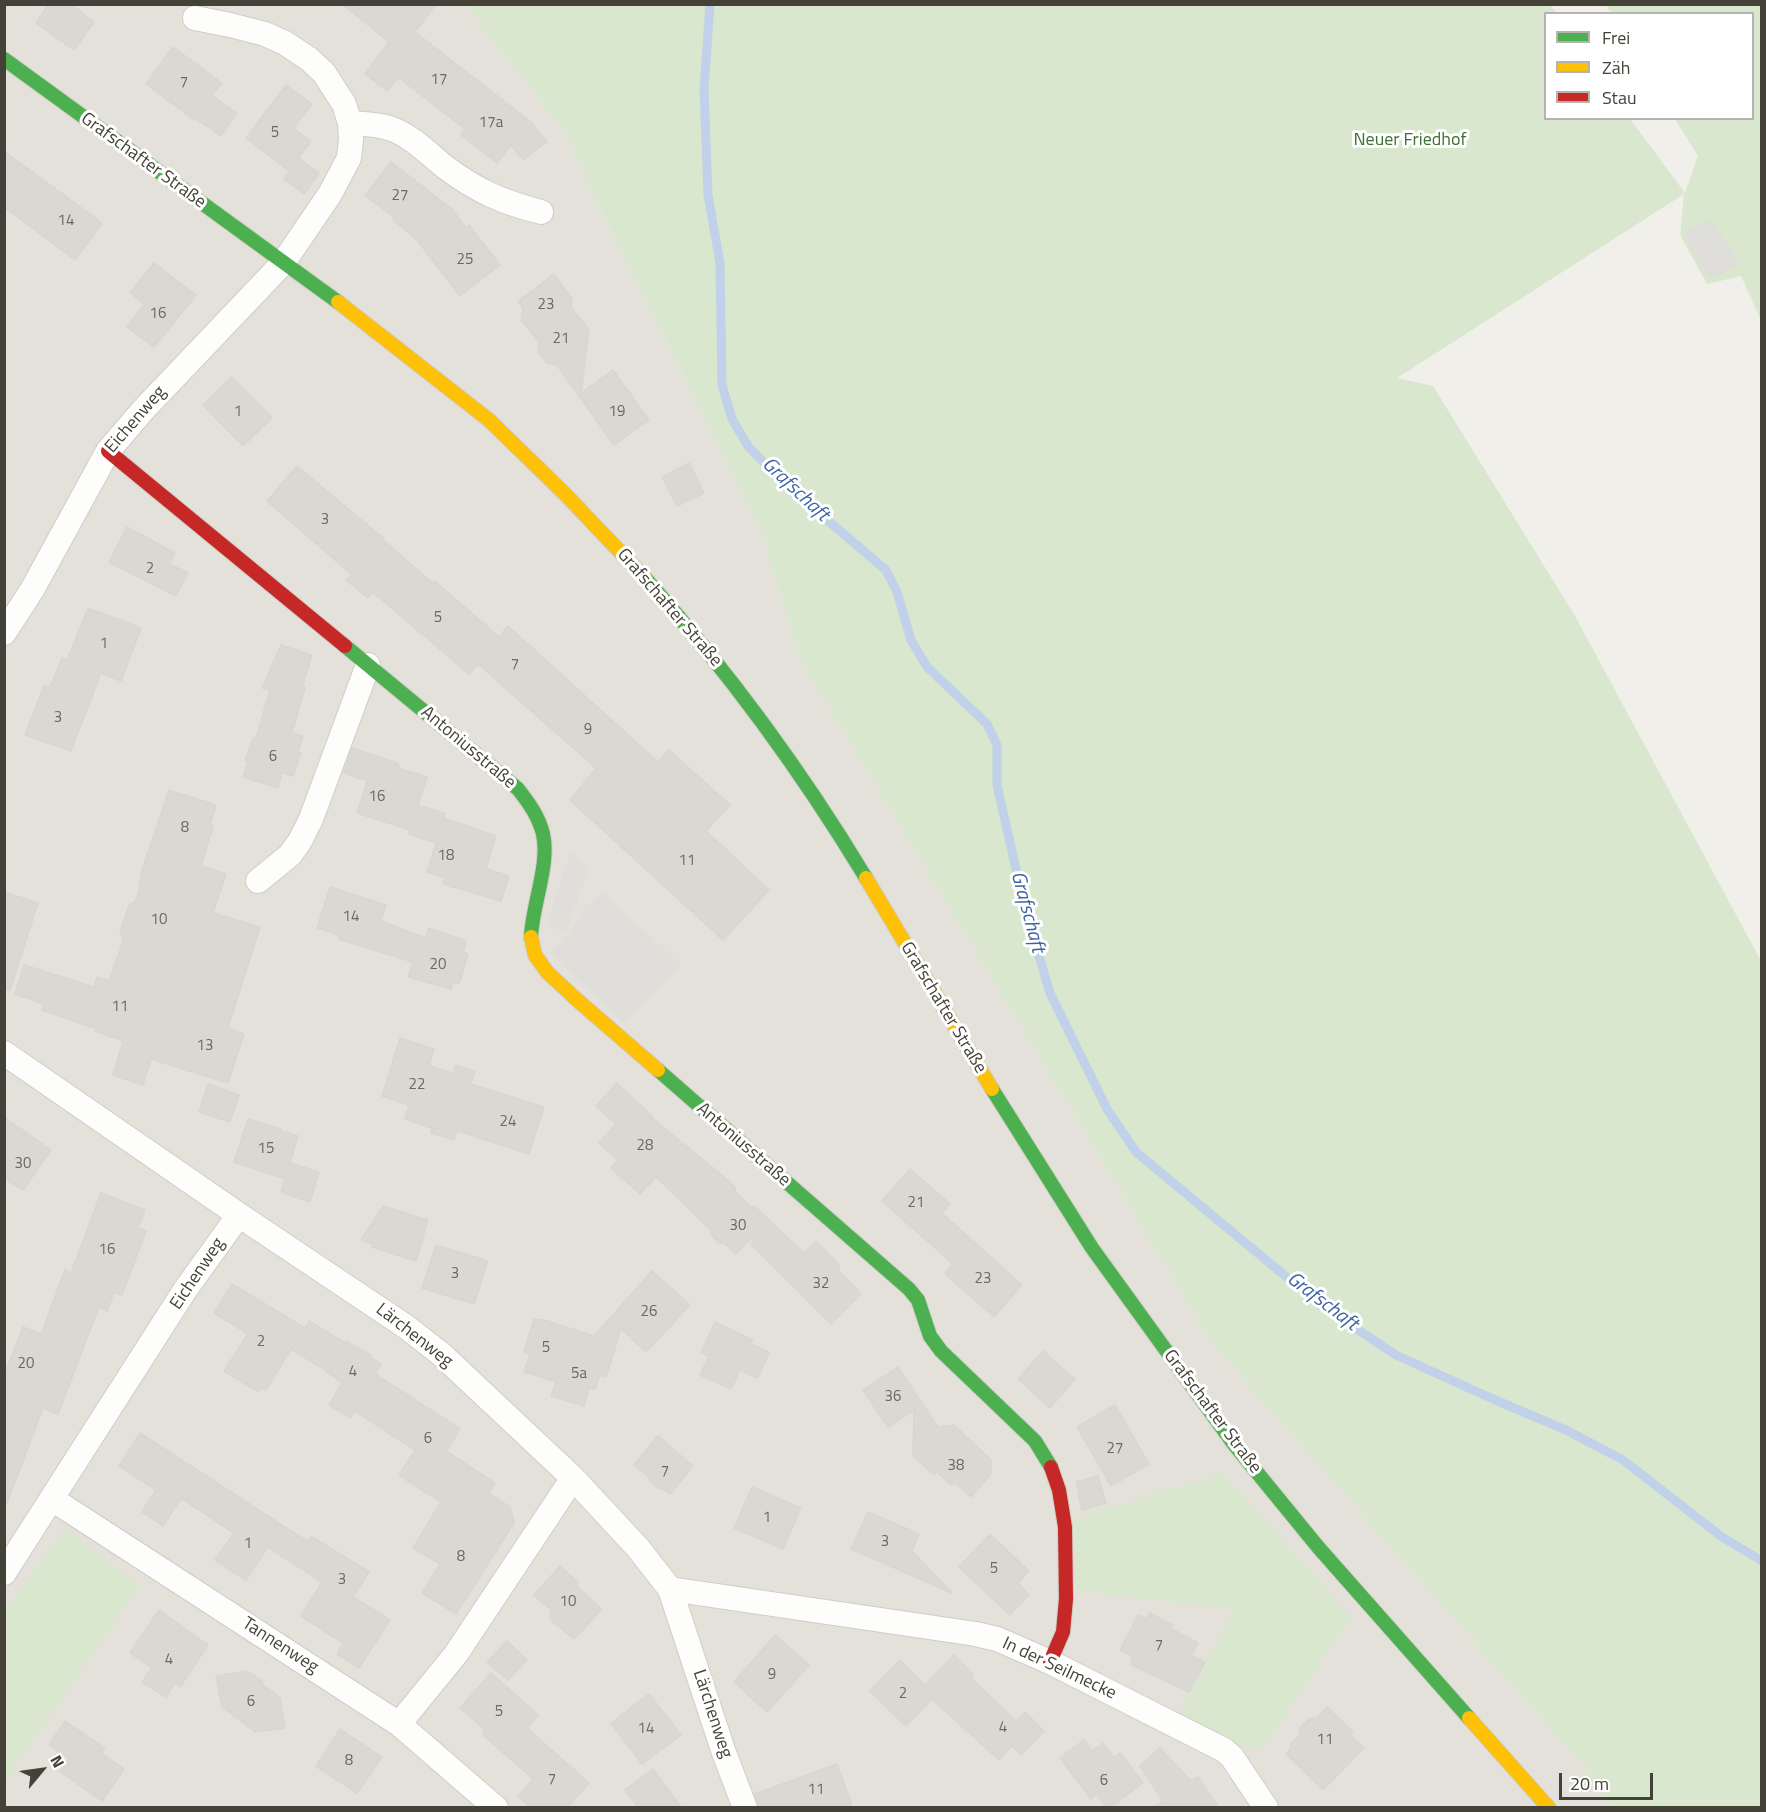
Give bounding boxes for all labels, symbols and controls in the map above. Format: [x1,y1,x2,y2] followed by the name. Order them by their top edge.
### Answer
[1544,12,1754,120] legend
[1602,24,1630,51] text: Frei
[1602,54,1630,81] text: Zäh
[431,71,447,89] house number: 17
[180,74,188,92] house number: 7
[1602,84,1637,111] text: Stau
[76,108,210,214] street label: Grafschafter Straße
[479,114,503,132] house number: 17a
[271,124,279,142] house number: 5
[1353,130,1467,152] park label: Neuer Friedhof
[392,187,408,205] house number: 27
[58,212,74,230] house number: 14
[457,251,473,269] house number: 25
[538,296,554,314] house number: 23
[150,305,166,323] house number: 16
[553,330,569,348] house number: 21
[101,382,171,458] street label: Eichenweg
[234,403,242,421] house number: 1
[609,403,625,421] house number: 19
[757,453,833,527] water label: Grafschaft
[321,511,329,529] house number: 3
[612,545,726,671] street label: Grafschafter Straße
[146,560,154,578] house number: 2
[434,609,442,627] house number: 5
[100,635,108,653] house number: 1
[511,656,519,674] house number: 7
[416,702,520,794] street label: Antoniusstraße
[54,709,62,727] house number: 3
[584,721,592,739] house number: 9
[269,748,277,766] house number: 6
[369,788,385,806] house number: 16
[181,819,189,837] house number: 8
[438,847,454,865] house number: 18
[679,852,695,870] house number: 11
[1005,869,1049,955] water label: Grafschaft
[343,908,359,926] house number: 14
[151,911,167,929] house number: 10
[895,938,991,1078] street label: Grafschafter Straße
[430,956,446,974] house number: 20
[112,998,128,1016] house number: 11
[197,1037,213,1055] house number: 13
[409,1076,425,1094] house number: 22
[692,1098,794,1192] street label: Antoniusstraße
[500,1113,516,1131] house number: 24
[637,1137,653,1155] house number: 28
[258,1140,274,1158] house number: 15
[15,1155,31,1173] house number: 30
[908,1194,924,1212] house number: 21
[730,1217,746,1235] house number: 30
[166,1234,230,1314] street label: Eichenweg
[99,1241,115,1259] house number: 16
[451,1265,459,1283] house number: 3
[1282,1267,1362,1337] water label: Grafschaft
[975,1270,991,1288] house number: 23
[813,1275,829,1293] house number: 32
[371,1299,457,1373] street label: Lärchenweg
[641,1303,657,1321] house number: 26
[257,1333,265,1351] house number: 2
[542,1339,550,1357] house number: 5
[1158,1346,1266,1478] street label: Grafschafter Straße
[18,1355,34,1373] house number: 20
[349,1363,357,1381] house number: 4
[571,1365,587,1383] house number: 5a
[885,1388,901,1406] house number: 36
[424,1430,432,1448] house number: 6
[1107,1440,1123,1458] house number: 27
[948,1457,964,1475] house number: 38
[661,1463,669,1481] house number: 7
[763,1509,771,1527] house number: 1
[881,1533,889,1551] house number: 3
[244,1535,252,1553] house number: 1
[457,1548,465,1566] house number: 8
[990,1560,998,1578] house number: 5
[338,1571,346,1589] house number: 3
[560,1593,576,1611] house number: 10
[238,1613,322,1679] street label: Tannenweg
[999,1633,1119,1705] street label: In der Seilmecke
[1155,1637,1163,1655] house number: 7
[165,1651,173,1669] house number: 4
[768,1666,776,1684] house number: 9
[688,1667,736,1761] street label: Lärchenweg
[899,1685,907,1703] house number: 2
[247,1693,255,1711] house number: 6
[495,1703,503,1721] house number: 5
[999,1719,1007,1737] house number: 4
[638,1720,654,1738] house number: 14
[1317,1731,1333,1749] house number: 11
[12,1740,72,1800] north arrow
[45,1751,71,1772] text: N
[345,1752,353,1770] house number: 8
[1562,1761,1656,1799] scale bar
[1570,1770,1609,1797] text: 20 m
[548,1771,556,1789] house number: 7
[1100,1772,1108,1790] house number: 6
[808,1781,824,1799] house number: 11

